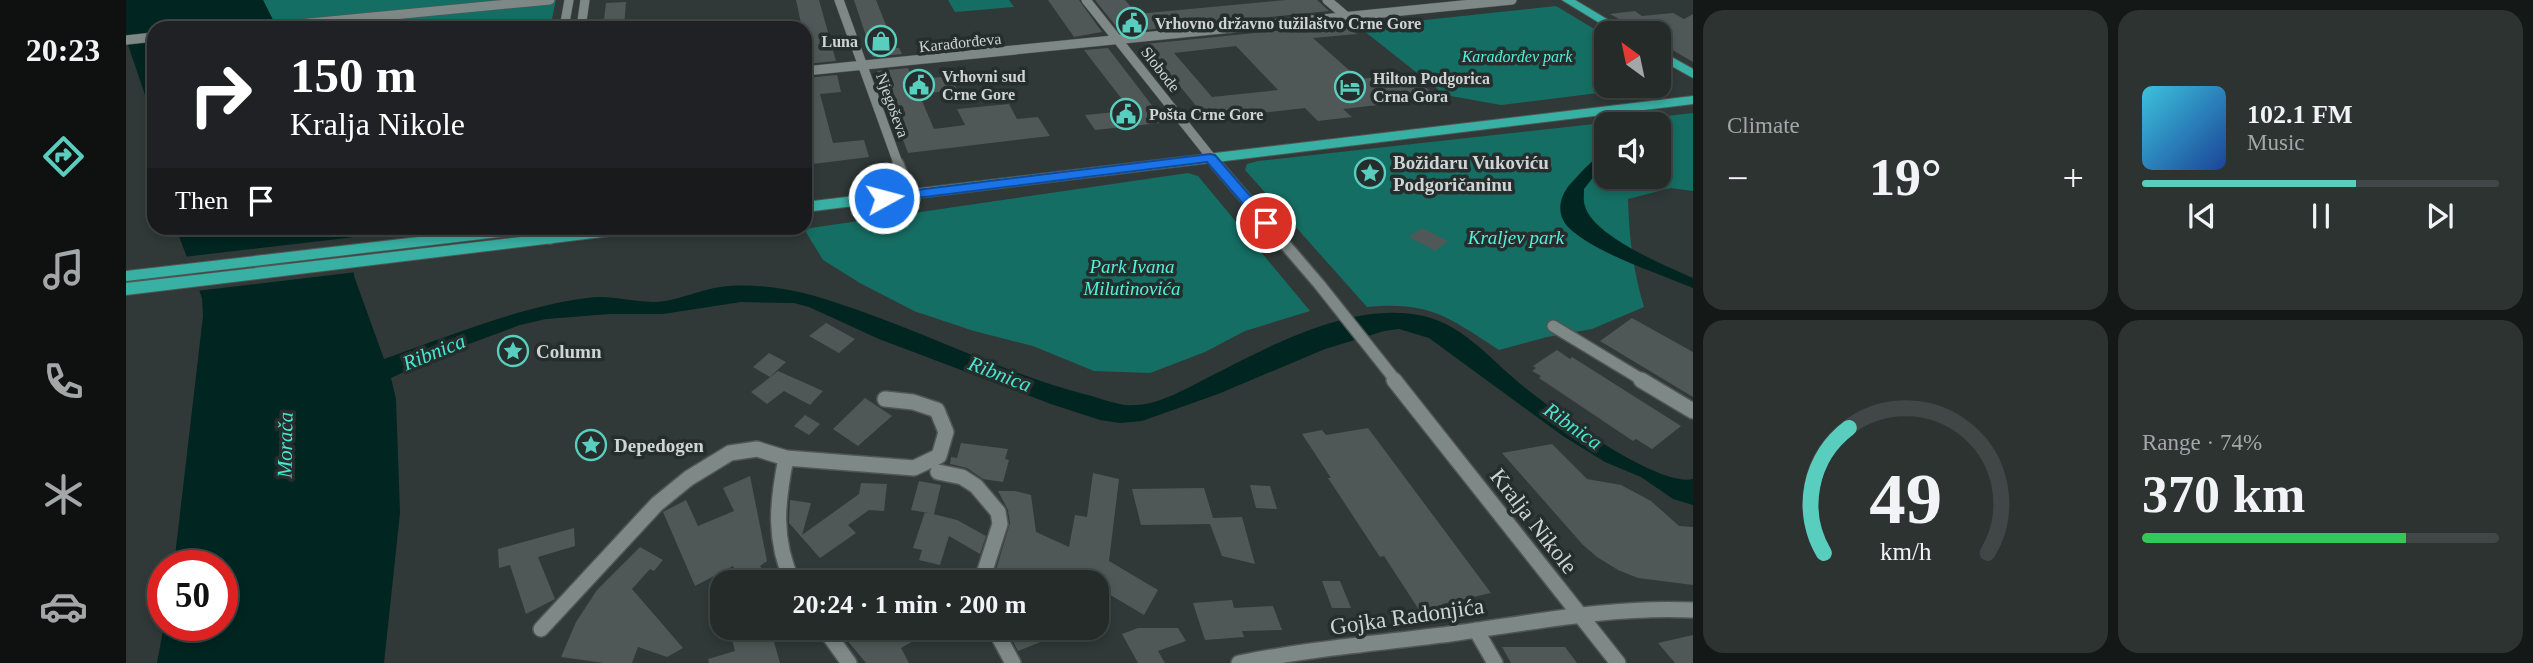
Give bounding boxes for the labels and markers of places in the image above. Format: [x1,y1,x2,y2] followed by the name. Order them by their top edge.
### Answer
[1115,6,1149,40] public building icon: Vrhovno državno tužilaštvo Crne Gore
[1155,15,1421,32] place label: Vrhovno državno tužilaštvo Crne Gore
[864,24,898,58] shop icon: Luna
[822,33,858,50] place label: Luna
[902,68,936,102] public building icon: Vrhovni sud Crne Gore
[942,68,1026,103] place label: Vrhovni sud Crne Gore
[1333,70,1367,104] hotel icon: Hilton Podgorica Crna Gora
[1373,70,1490,105] place label: Hilton Podgorica Crna Gora
[1109,97,1143,131] public building icon: Pošta Crne Gore
[1149,106,1263,123] place label: Pošta Crne Gore
[1393,152,1549,195] place label: Božidaru Vukoviću Podgoričaninu
[1353,156,1387,190] place icon: Božidaru Vukoviću Podgoričaninu
[1236,193,1296,253] pin
[496,334,530,368] place icon: Column
[536,341,602,362] place label: Column
[574,428,608,462] place icon: Depedogen
[614,435,704,456] place label: Depedogen

